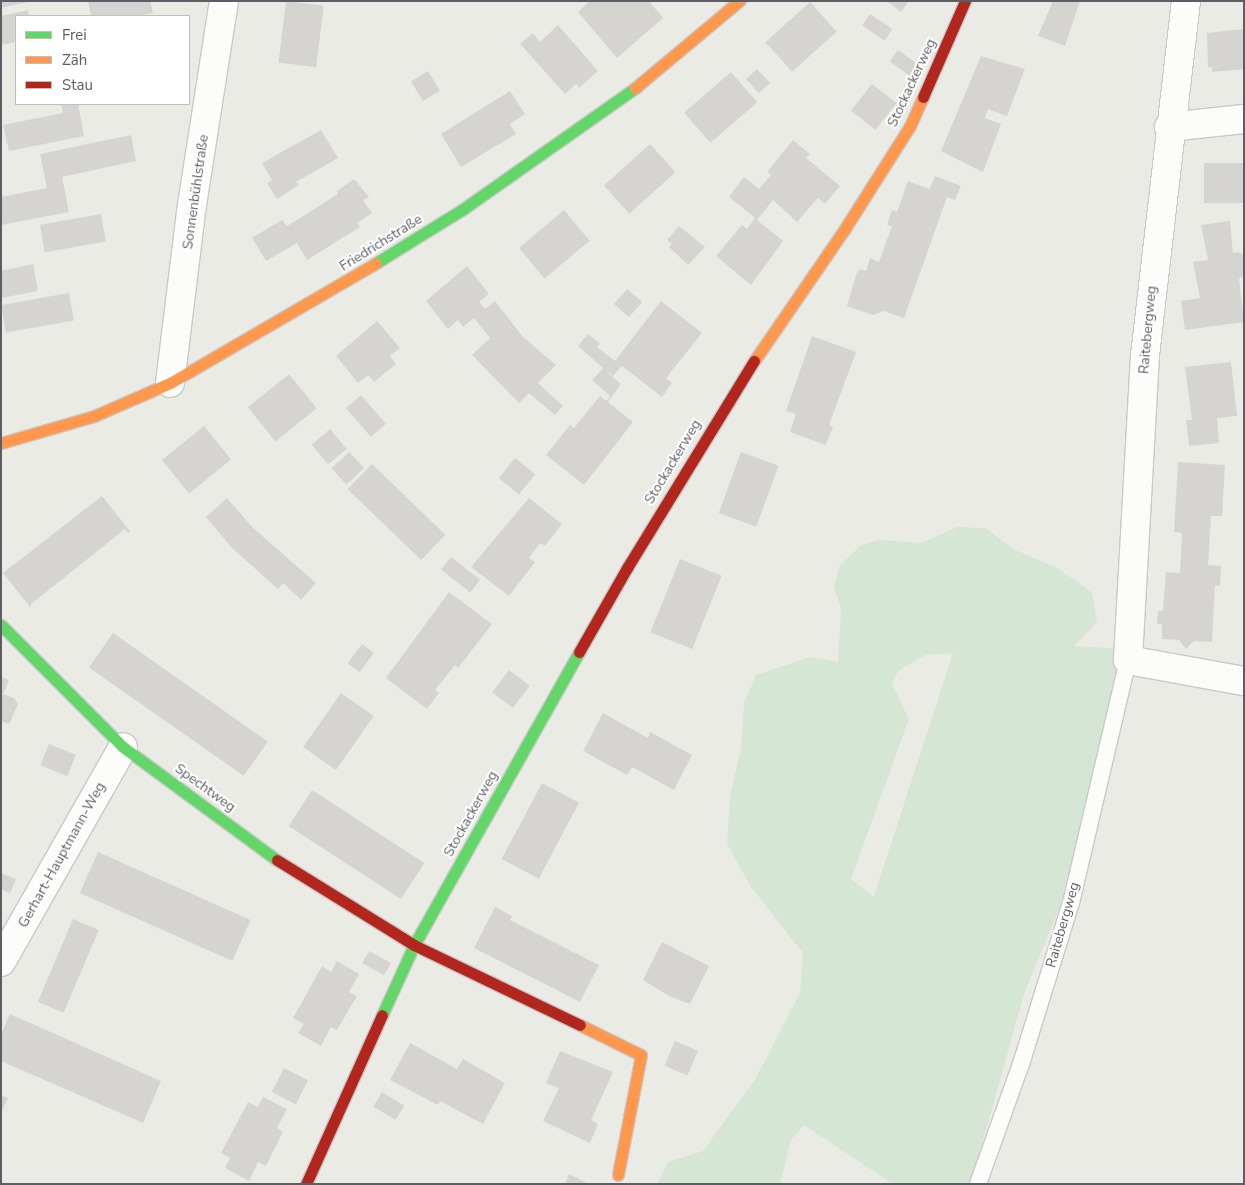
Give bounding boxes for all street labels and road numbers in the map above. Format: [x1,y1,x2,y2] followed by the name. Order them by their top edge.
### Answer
[884,36,940,130] street label: Stockackerweg
[180,134,212,250] street label: Sonnenbühlstraße
[337,211,425,275] street label: Friedrichstraße
[1136,285,1160,375] street label: Raitebergweg
[641,417,705,507] street label: Stockackerweg
[171,760,239,816] street label: Spechtweg
[440,768,502,860] street label: Stockackerweg
[15,779,109,931] street label: Gerhart-Hauptmann-Weg
[1043,880,1083,970] street label: Raitebergweg

